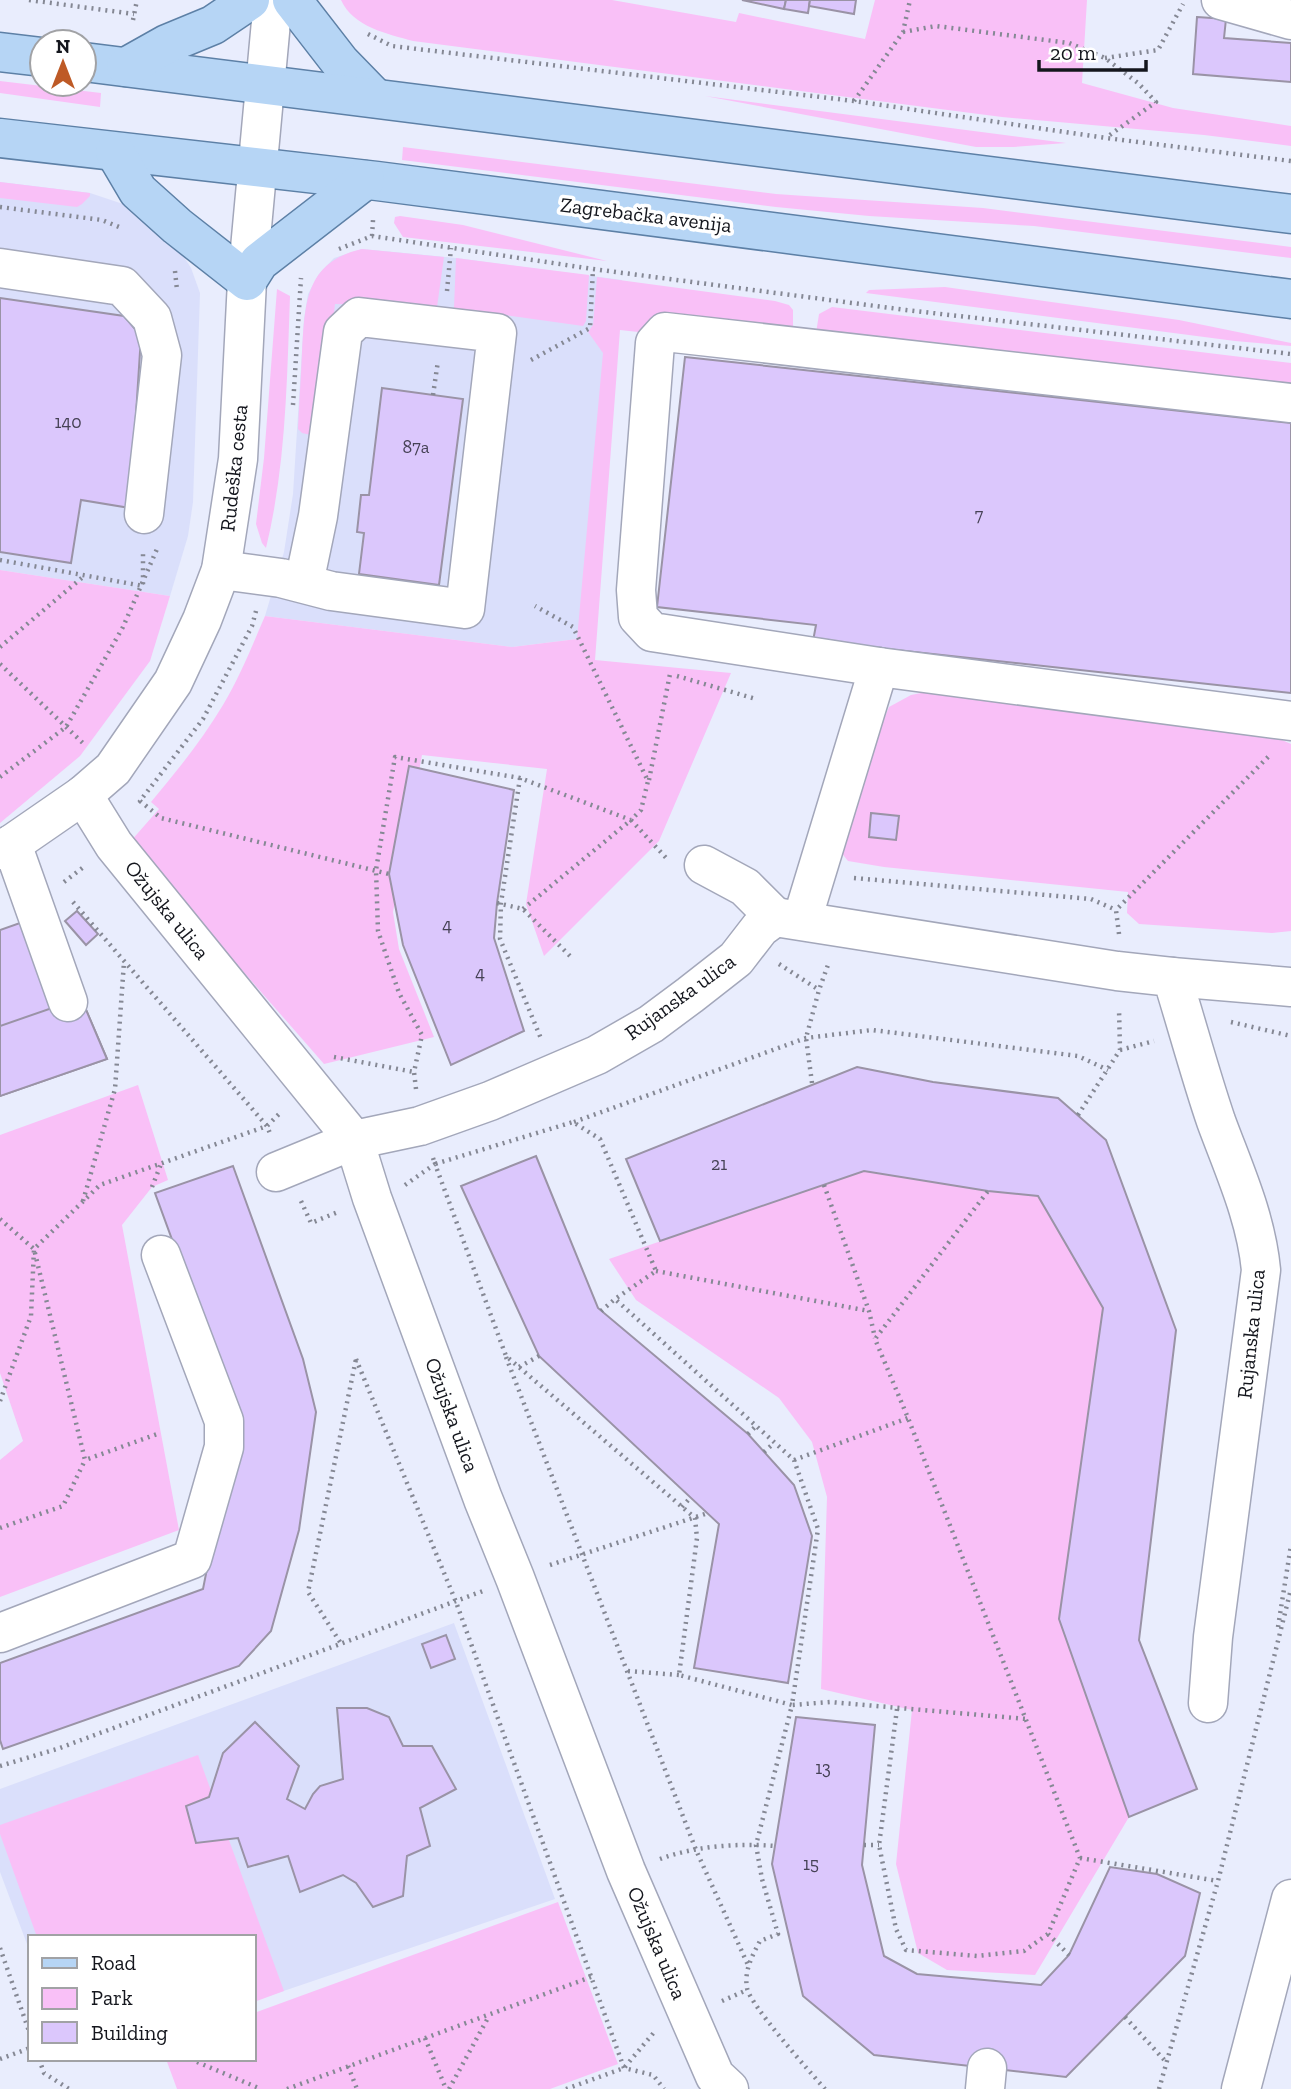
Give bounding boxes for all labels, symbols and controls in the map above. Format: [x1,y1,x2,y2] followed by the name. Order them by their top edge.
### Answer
[28,28,98,98] north arrow
[1039,28,1146,72] scale bar
[56,35,70,58] text: N
[1050,40,1096,65] text: 20 m
[559,192,733,238] street label: Zagrebačka avenija
[214,403,253,533] street label: Rudeška cesta
[55,411,82,433] house number: 140
[403,436,430,458] house number: 87a
[975,504,984,526] house number: 7
[119,855,215,965] street label: Ožujska ulica
[442,914,452,936] house number: 4
[620,948,740,1046] street label: Rujanska ulica
[475,962,485,984] house number: 4
[711,1153,727,1175] house number: 21
[1231,1268,1271,1400] street label: Rujanska ulica
[419,1354,485,1476] street label: Ožujska ulica
[815,1757,831,1779] house number: 13
[803,1853,819,1875] house number: 15
[622,1883,692,2003] street label: Ožujska ulica
[28,1935,256,2061] legend
[91,1950,137,1975] text: Road
[91,1985,133,2010] text: Park
[91,2020,168,2045] text: Building

